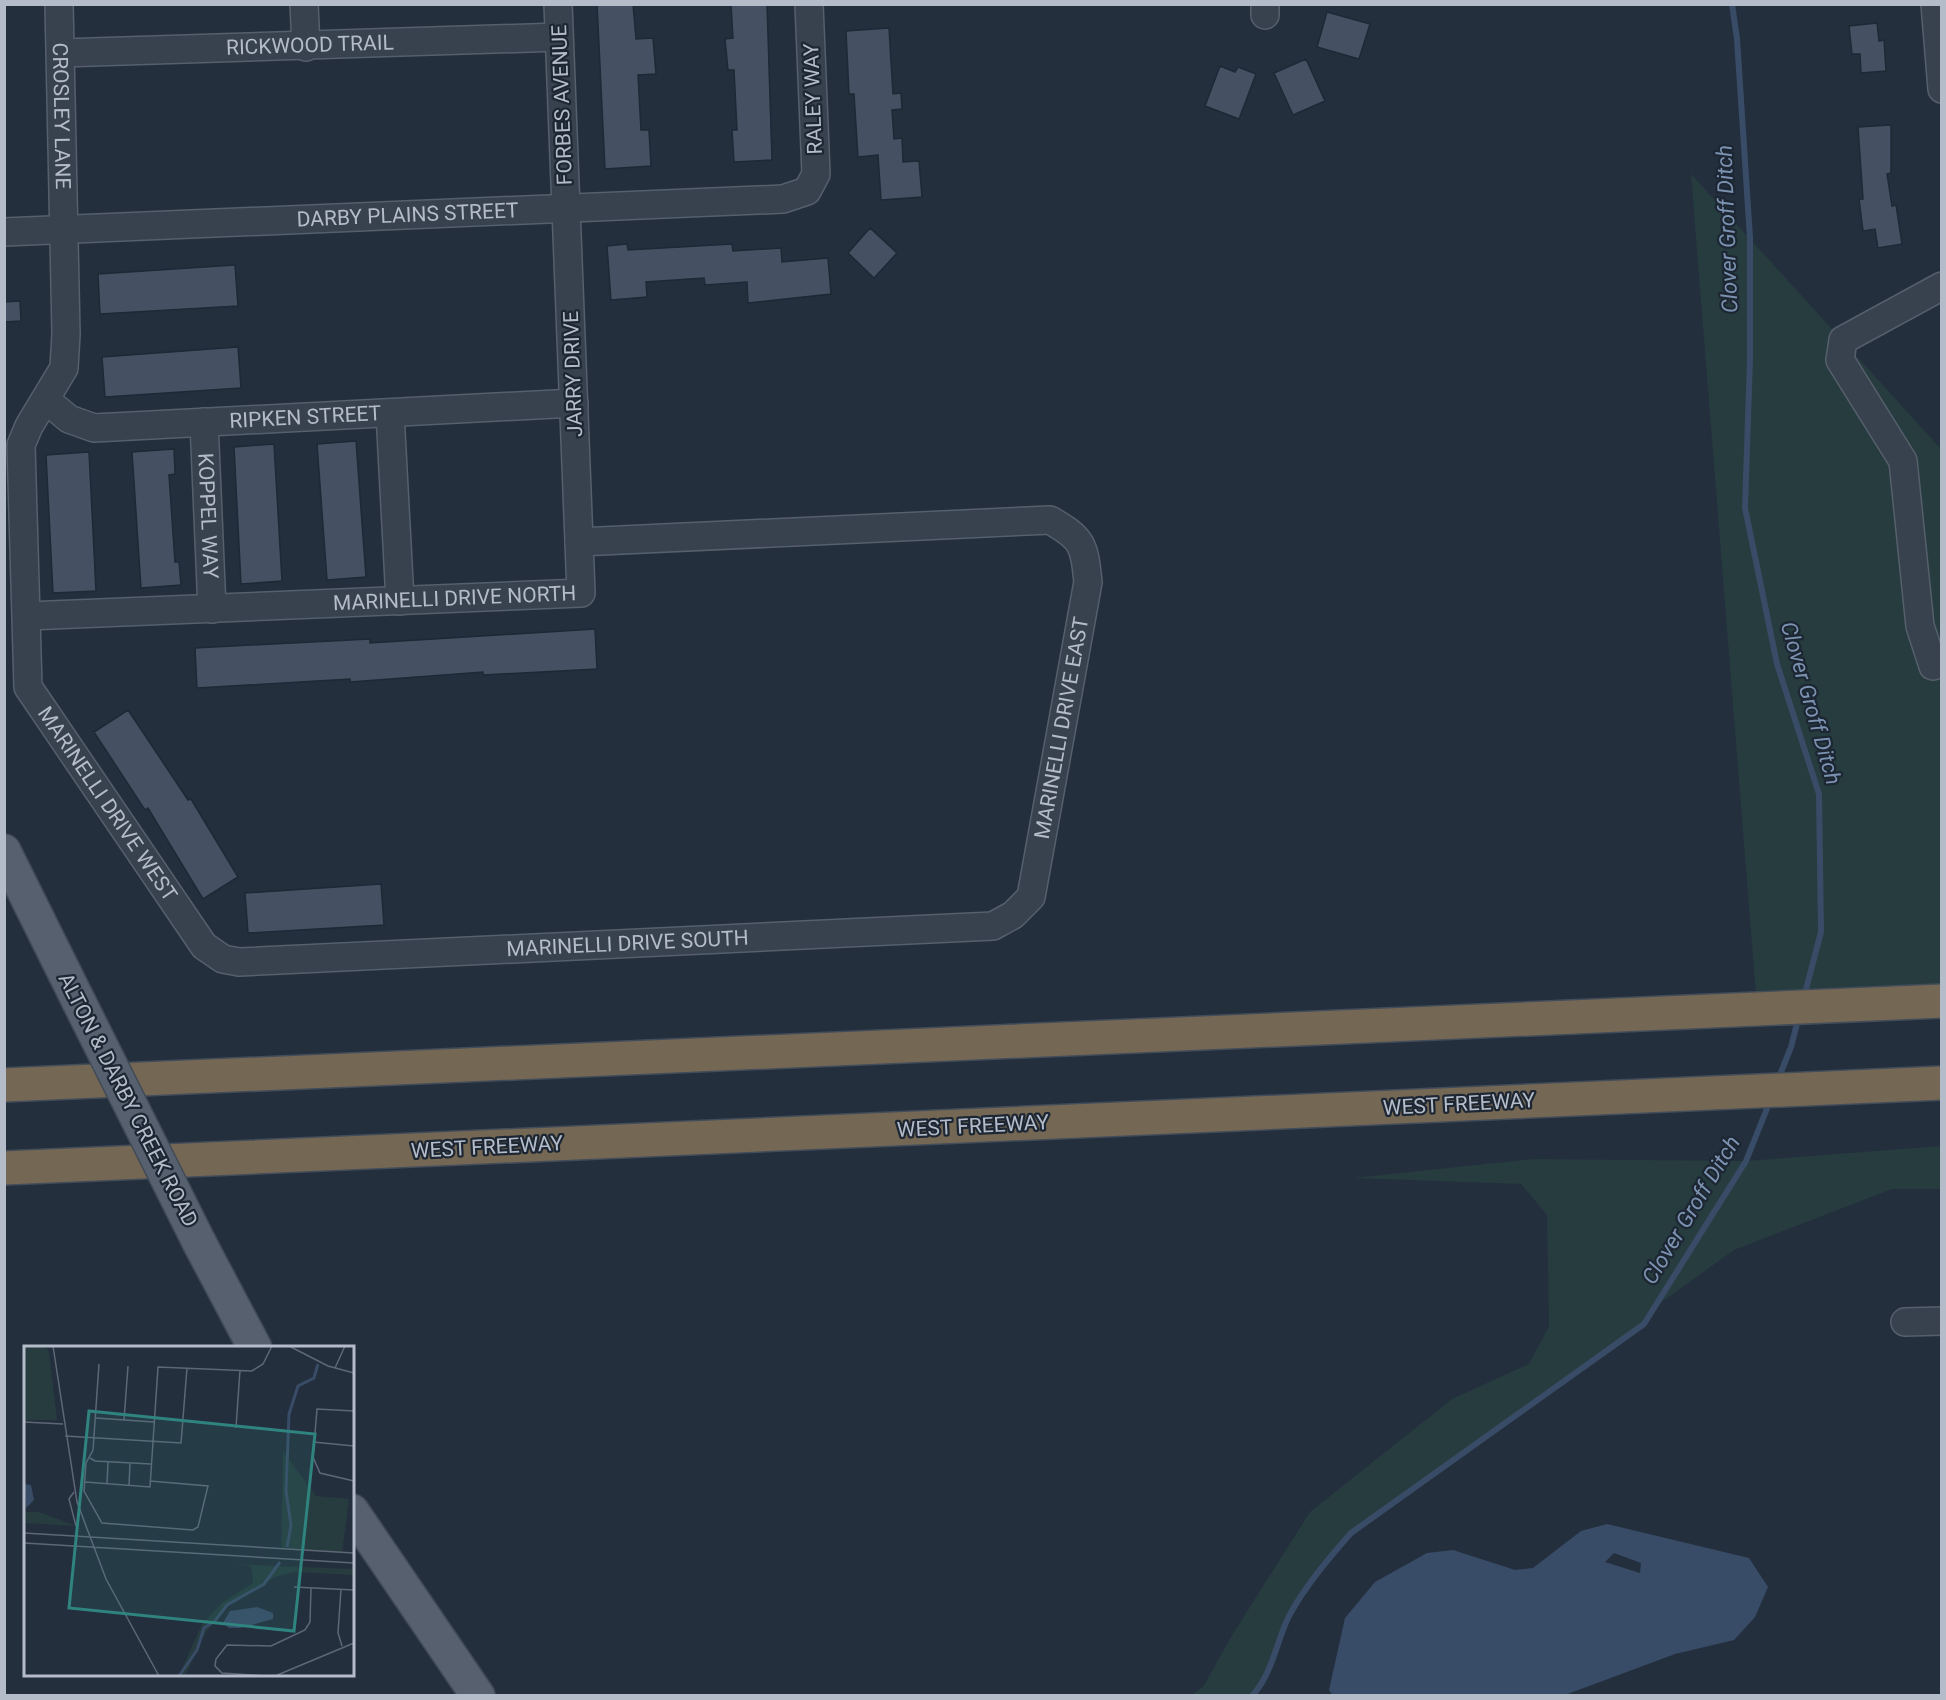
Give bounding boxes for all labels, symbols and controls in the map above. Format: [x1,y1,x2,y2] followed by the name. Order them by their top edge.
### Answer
[547,24,577,186] street label: FORBES AVENUE
[226,30,394,60] street label: RICKWOOD TRAIL
[48,42,75,190] street label: CROSLEY LANE
[799,43,827,155] street label: RALEY WAY
[1712,144,1742,314] water label: Clover Groff Ditch
[296,198,520,232] street label: DARBY PLAINS STREET
[559,311,587,437] street label: JARRY DRIVE
[229,401,382,433] street label: RIPKEN STREET
[193,453,223,580] street label: KOPPEL WAY
[333,581,577,615] street label: MARINELLI DRIVE NORTH
[1030,615,1094,841] street label: MARINELLI DRIVE EAST
[1776,619,1846,787] water label: Clover Groff Ditch
[33,702,182,906] street label: MARINELLI DRIVE WEST
[506,926,749,961] street label: MARINELLI DRIVE SOUTH
[53,969,203,1231] street label: ALTON & DARBY CREEK ROAD
[1382,1088,1536,1120] street label: WEST FREEWAY
[896,1110,1050,1142] street label: WEST FREEWAY
[410,1131,564,1163] street label: WEST FREEWAY
[1637,1131,1745,1289] water label: Clover Groff Ditch
[24,1346,354,1676] inset map

